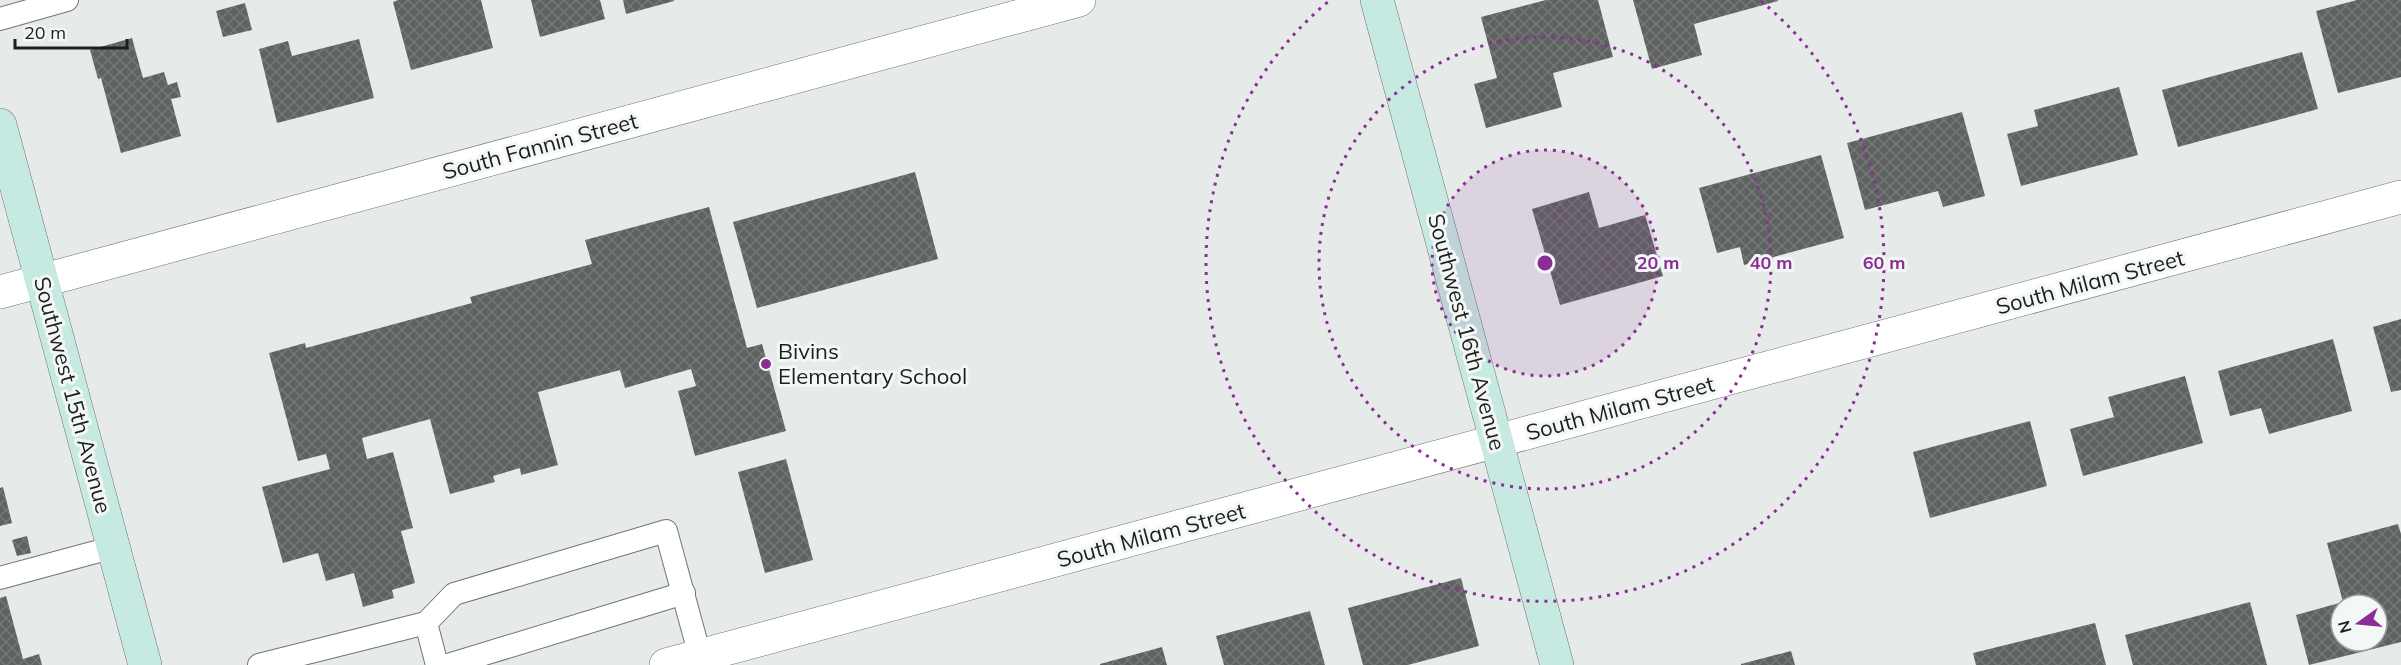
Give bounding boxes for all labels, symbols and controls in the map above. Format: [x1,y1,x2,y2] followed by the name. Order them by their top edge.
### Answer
[15,12,128,50] scale bar
[24,21,66,44] text: 20 m
[439,106,641,186] street label: South Fannin Street
[1422,211,1512,453] street label: Southwest 16th Avenue
[1993,243,2187,321] street label: South Milam Street
[1637,251,1679,274] text: 20 m
[1750,251,1792,274] text: 40 m
[1863,251,1905,274] text: 60 m
[1535,253,1555,273] centre of rings
[28,274,118,516] street label: Southwest 15th Avenue
[778,337,967,390] place label: Bivins Elementary School
[759,357,773,371] marker: Bivins Elementary School
[1523,369,1717,447] street label: South Milam Street
[1054,496,1248,574] street label: South Milam Street
[2329,593,2389,653] north arrow
[2333,618,2356,635] text: N

